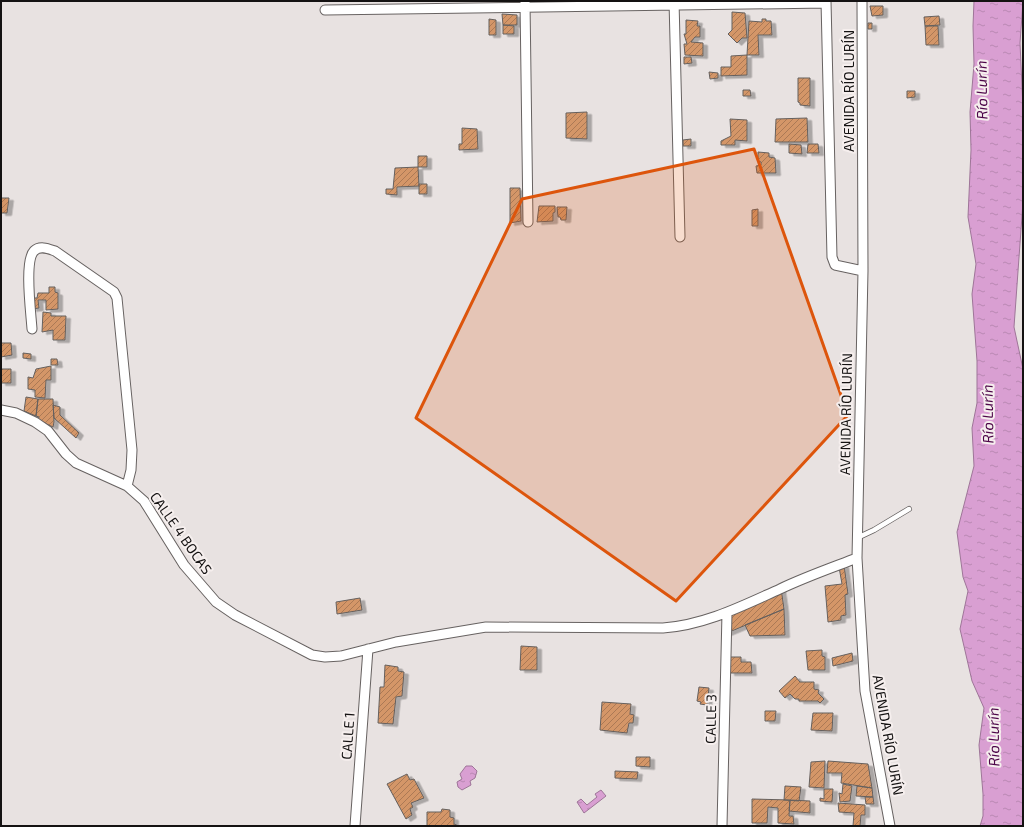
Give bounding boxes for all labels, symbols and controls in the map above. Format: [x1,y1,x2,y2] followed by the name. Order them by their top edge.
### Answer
[840,30,857,152] street label: AVENIDA RÍO LURÍN
[971,60,991,120] water label: Río Lurín
[836,353,855,475] street label: AVENIDA RÍO LURÍN
[977,384,997,444] water label: Río Lurín
[147,488,216,577] street label: CALLE 4 BOCAS
[870,673,907,797] street label: AVENIDA RÍO LURÍN
[702,694,719,744] street label: CALLE 3
[983,707,1003,767] water label: Río Lurín
[337,712,358,760] street label: CALLE 1

